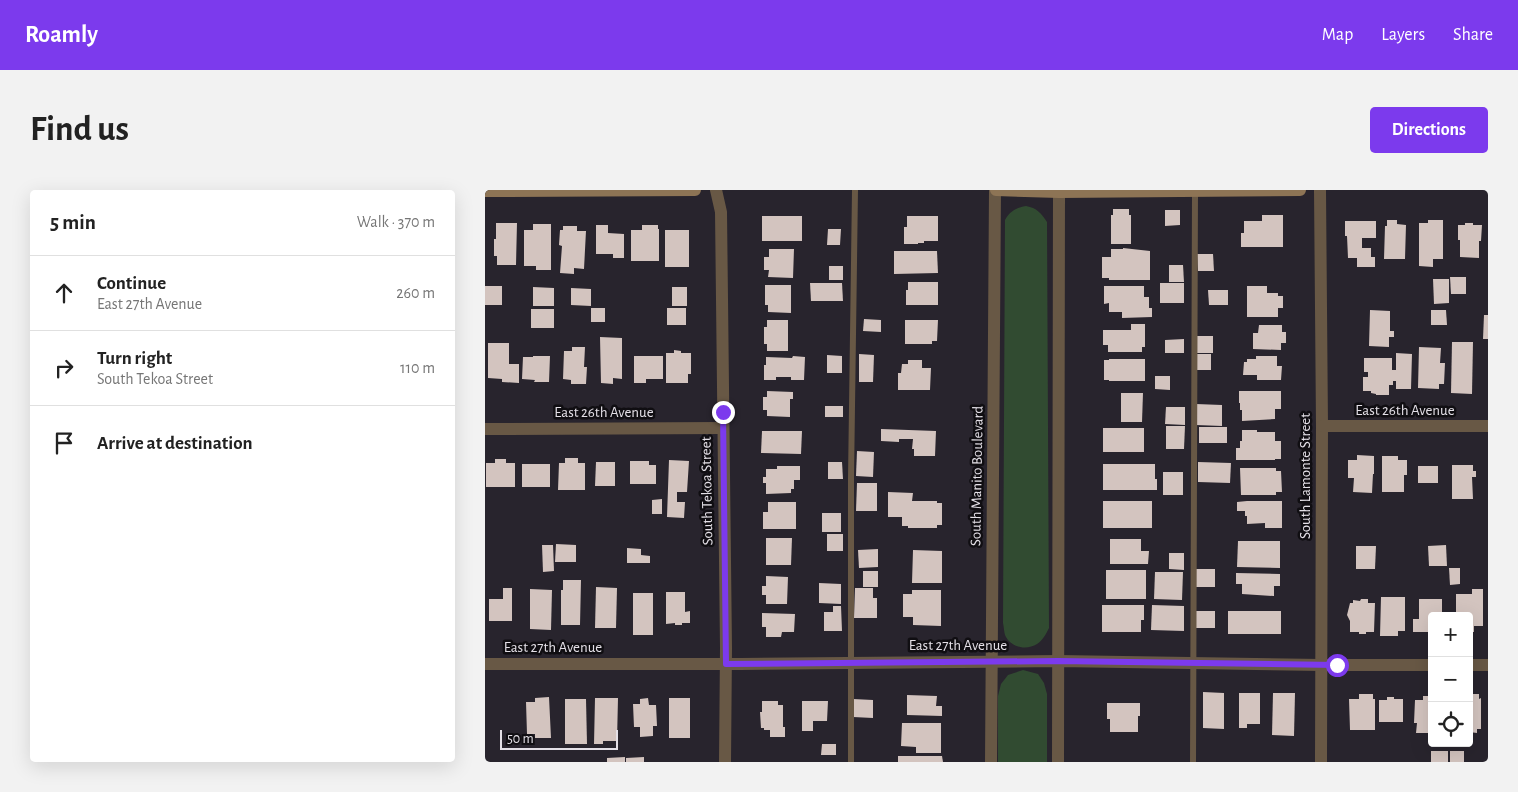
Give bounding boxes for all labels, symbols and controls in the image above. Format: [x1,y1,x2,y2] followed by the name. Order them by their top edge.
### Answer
[25,23,98,47] text: Roamly
[1322,26,1353,44] text: Map
[1381,26,1425,44] text: Layers
[1453,26,1493,44] text: Share
[1370,107,1488,153] button: Directions
[30,112,129,147] text: Find us
[50,212,96,233] text: 5 min
[357,214,435,230] text: Walk · 370 m
[97,274,166,293] text: Continue
[50,279,78,307] icon: ahead
[396,285,435,301] text: 260 m
[97,296,202,312] text: East 27th Avenue
[97,349,172,368] text: Turn right
[50,354,78,382] icon: right
[400,360,435,376] text: 110 m
[97,371,213,387] text: South Tekoa Street
[712,401,735,424] route end
[1355,403,1455,418] street label: East 26th Avenue
[554,405,654,420] street label: East 26th Avenue
[968,406,986,546] street label: South Manito Boulevard
[1298,413,1313,539] street label: South Lamonte Street
[50,429,78,457] icon: arrive
[97,434,253,453] text: Arrive at destination
[699,436,715,546] street label: South Tekoa Street
[1428,612,1473,747] map controls
[1428,612,1473,657] button: +
[909,638,1007,653] street label: East 27th Avenue
[504,640,602,655] street label: East 27th Avenue
[1326,654,1349,677] route start
[1428,657,1473,702] button: −
[1428,702,1473,747] button: locate
[500,727,617,750] scale bar
[507,732,534,746] text: 50 m

